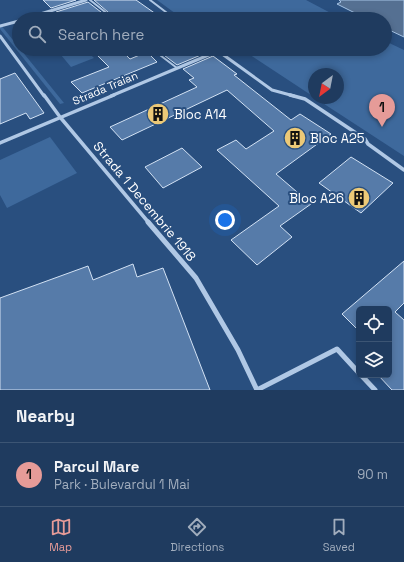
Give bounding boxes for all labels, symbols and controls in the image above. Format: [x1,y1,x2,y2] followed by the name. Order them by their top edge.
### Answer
[12,12,392,56] search box
[26,23,48,45] icon: search
[58,25,144,44] text: Search here
[70,68,140,108] street label: Strada Traian
[308,68,344,104] north arrow
[369,94,395,127] pin: 1
[145,101,171,127] building icon: Bloc A14
[174,106,227,123] place label: Bloc A14
[282,125,308,151] building icon: Bloc A25
[310,130,365,147] place label: Bloc A25
[89,138,200,265] street label: Strada 1 Decembrie 1918
[346,185,372,211] building icon: Bloc A26
[289,190,344,207] place label: Bloc A26
[215,210,235,230] your location
[356,306,392,378] map controls
[356,306,392,342] button: locate
[356,342,392,378] button: layers
[16,405,75,427] text: Nearby
[54,457,139,476] text: Parcul Mare
[26,466,32,483] text: 1
[357,466,388,483] text: 90 m
[54,476,190,493] text: Park · Bulevardul 1 Mai
[49,516,72,554] tab: Map
[170,516,224,554] tab: Directions
[323,516,355,554] tab: Saved

